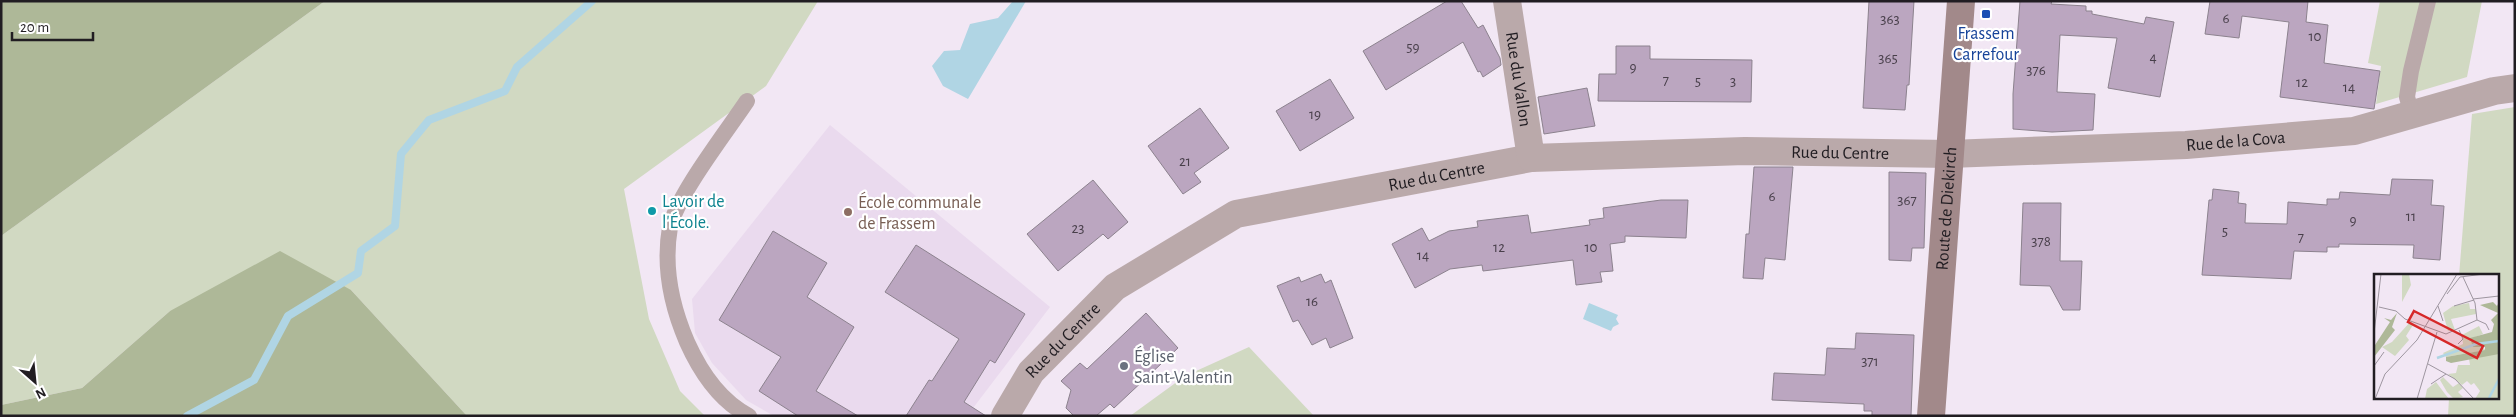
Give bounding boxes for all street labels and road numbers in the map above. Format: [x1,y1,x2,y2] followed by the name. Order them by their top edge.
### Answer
[1502,30,1534,128] street label: Rue du Vallon
[2185,129,2286,155] street label: Rue de la Cova
[1791,144,1889,163] street label: Rue du Centre
[1934,146,1960,271] street label: Route de Diekirch
[1387,159,1487,195] street label: Rue du Centre
[1022,300,1104,382] street label: Rue du Centre

